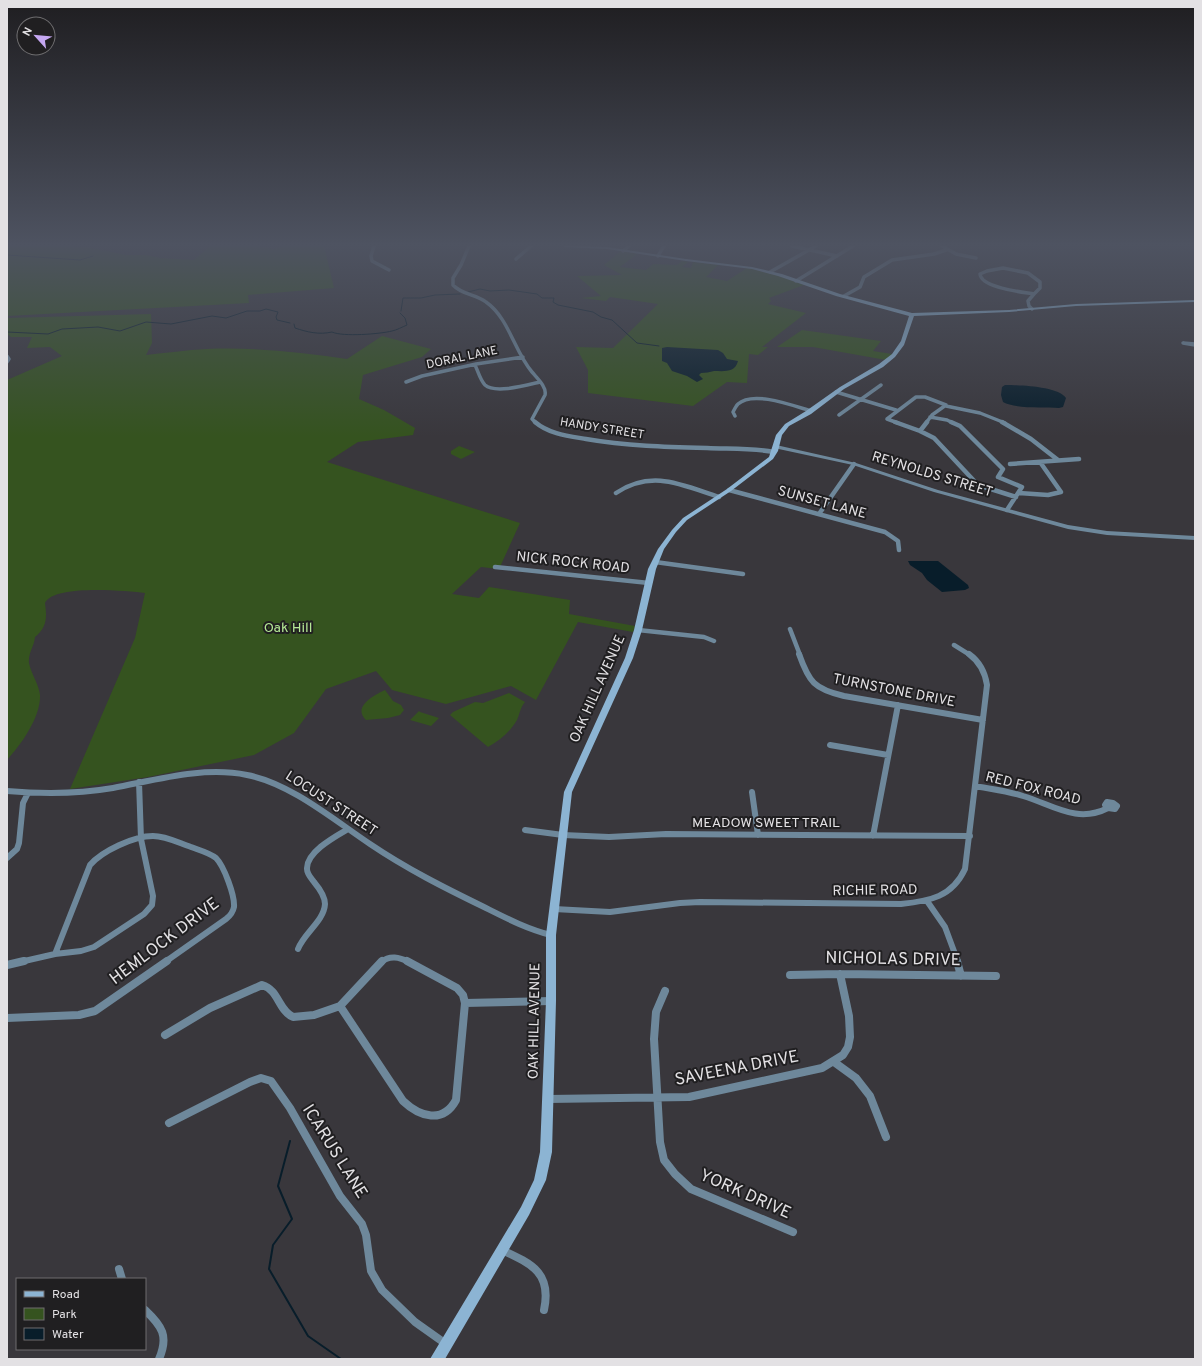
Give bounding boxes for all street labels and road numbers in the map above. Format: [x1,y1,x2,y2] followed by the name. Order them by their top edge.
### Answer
[425,343,499,373] street label: DORAL LANE
[559,414,645,444] street label: HANDY STREET
[869,449,995,501] street label: REYNOLDS STREET
[776,483,868,523] street label: SUNSET LANE
[515,549,631,577] street label: NICK ROCK ROAD
[567,632,629,746] street label: OAK HILL AVENUE
[831,671,957,711] street label: TURNSTONE DRIVE
[282,768,380,840] street label: LOCUST STREET
[984,769,1082,809] street label: RED FOX ROAD
[692,815,840,832] street label: MEADOW SWEET TRAIL
[832,882,918,900] street label: RICHIE ROAD
[106,893,224,991] street label: HEMLOCK DRIVE
[825,948,961,972] street label: NICHOLAS DRIVE
[525,963,545,1079] street label: OAK HILL AVENUE
[673,1046,801,1092] street label: SAVEENA DRIVE
[296,1101,372,1203] street label: ICARUS LANE
[696,1165,794,1225] street label: YORK DRIVE

